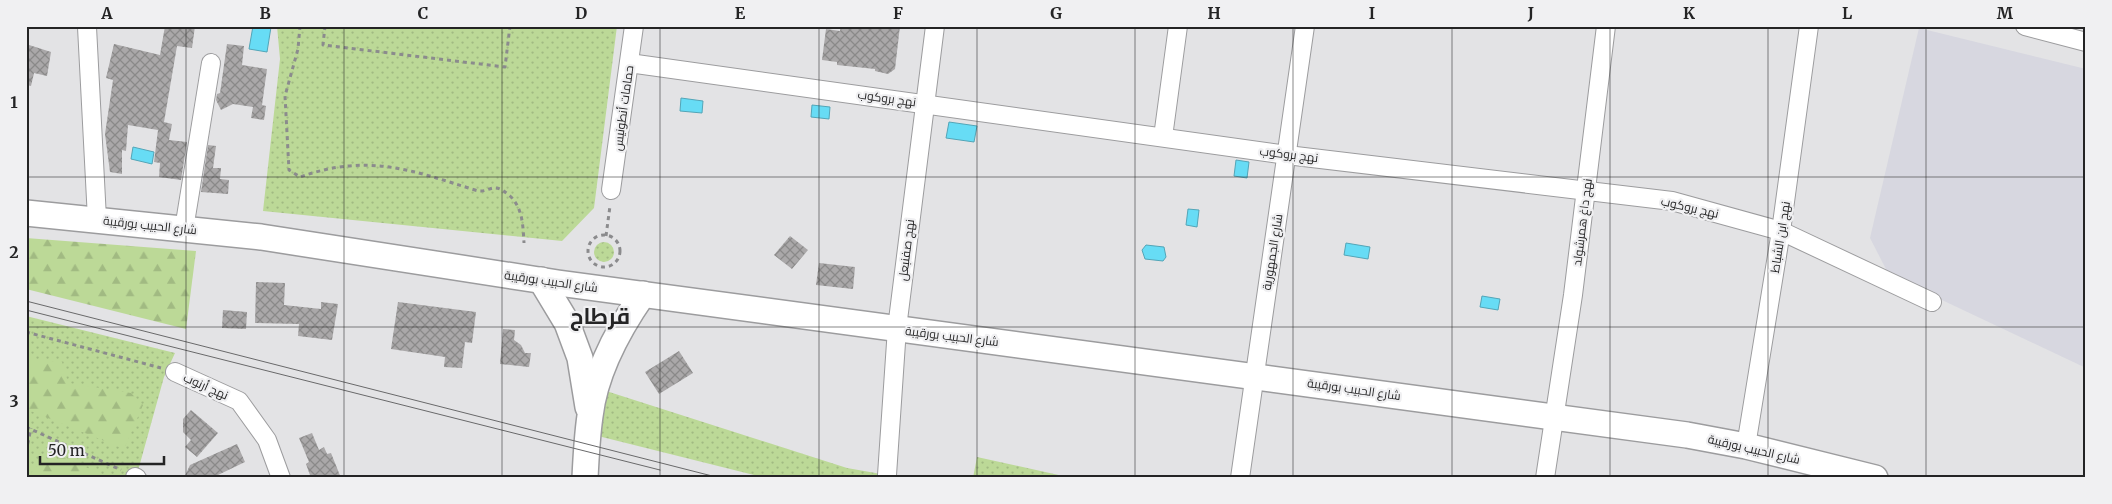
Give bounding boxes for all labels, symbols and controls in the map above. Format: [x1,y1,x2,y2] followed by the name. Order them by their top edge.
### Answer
[100,3,113,23] text: A
[259,3,271,23] text: B
[418,3,428,23] text: C
[575,3,587,23] text: D
[735,3,746,23] text: E
[893,3,903,23] text: F
[1050,3,1062,23] text: G
[1207,3,1221,23] text: H
[1369,3,1375,23] text: I
[1527,3,1534,23] text: J
[1683,3,1695,23] text: K
[1842,3,1852,23] text: L
[1997,3,2014,23] text: M
[610,64,636,152] street label: حمامات أنطونيس
[857,86,917,111] street label: نهج بروكوب
[10,92,18,112] text: 1
[1259,143,1319,166] street label: نهج بروكوب
[1569,177,1596,267] street label: نهج داغ همرشولد
[1659,193,1720,222] street label: نهج بروكوب
[1767,200,1794,274] street label: نهج ابن الشباط
[102,213,198,238] street label: شارع الحبيب بورقيبة
[1259,213,1286,291] street label: شارع الجمهورية
[895,218,918,282] street label: نهج صفنبعل
[9,242,19,262] text: 2
[503,267,599,296] street label: شارع الحبيب بورقيبة
[570,302,630,331] district label: قرطاج
[904,323,1000,350] street label: شارع الحبيب بورقيبة
[181,369,231,403] street label: نهج أرنوب
[1306,375,1402,404] street label: شارع الحبيب بورقيبة
[9,391,19,411] text: 3
[1706,431,1802,468] street label: شارع الحبيب بورقيبة
[40,434,164,466] scale bar
[48,441,85,460] text: 50 m

